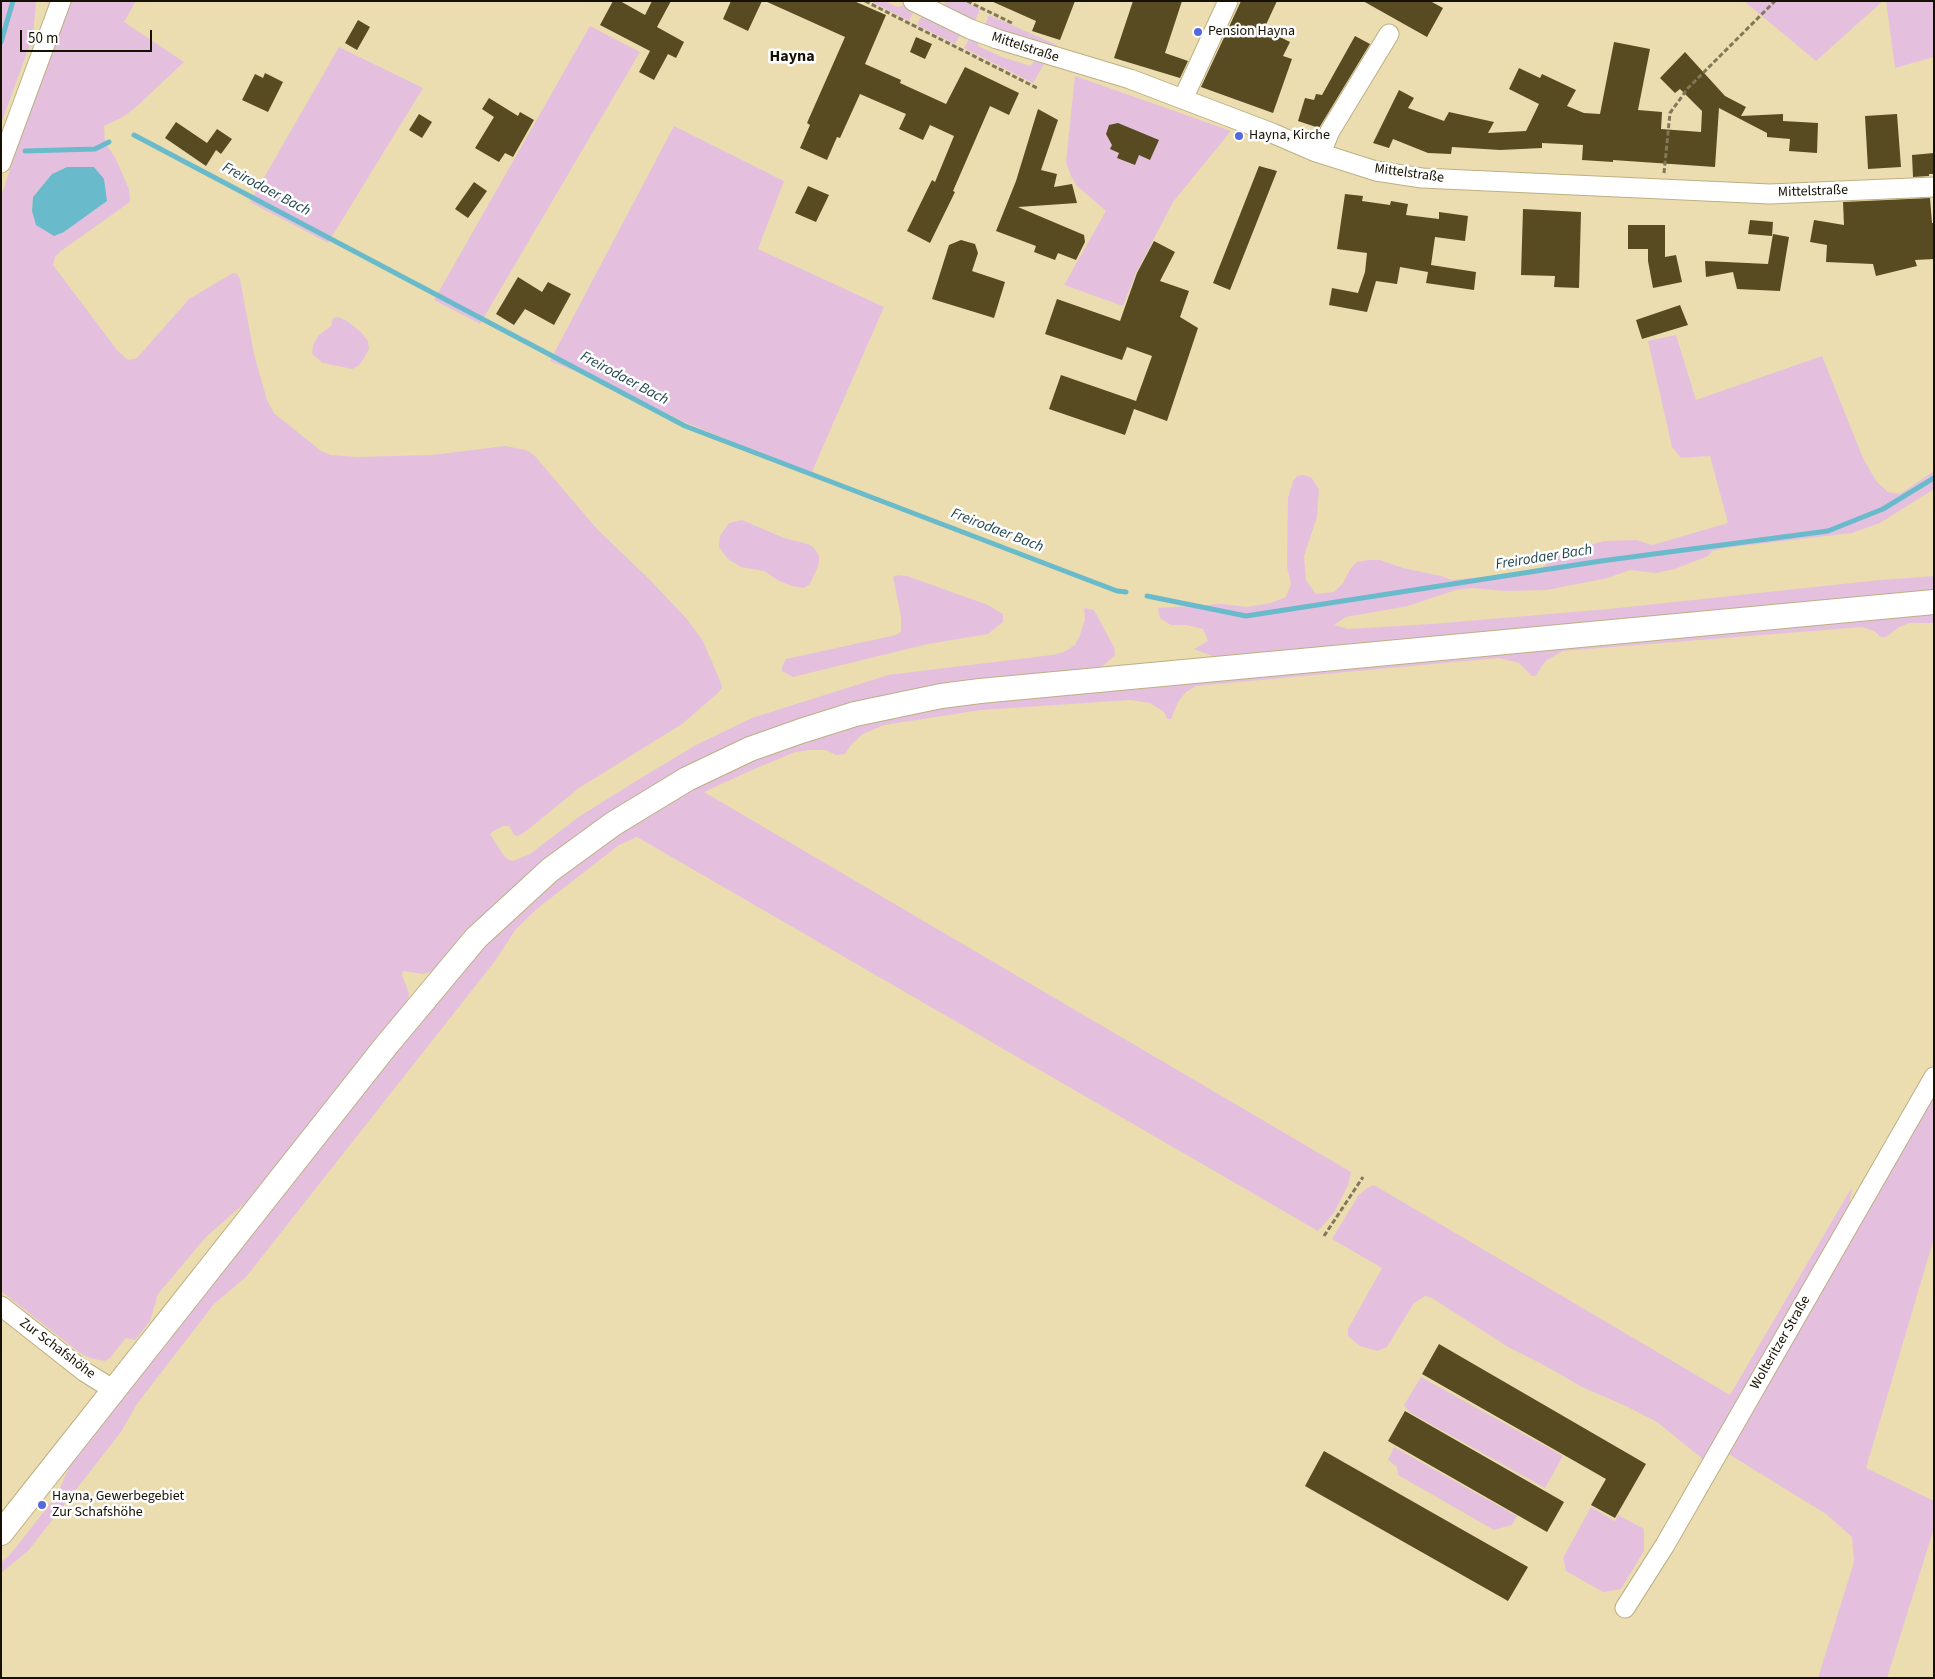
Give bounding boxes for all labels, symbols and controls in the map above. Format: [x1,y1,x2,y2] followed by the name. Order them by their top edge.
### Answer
[22,20,155,52] scale bar
[1208,24,1295,40] place label: Pension Hayna
[1192,26,1204,38] marker: Pension Hayna
[28,28,58,49] text: 50 m
[989,29,1061,67] street label: Mittelstraße
[769,47,815,67] district label: Hayna
[1249,128,1330,144] place label: Hayna, Kirche
[1233,130,1245,142] marker: Hayna, Kirche
[219,159,313,221] water label: Freirodaer Bach
[1373,161,1445,187] street label: Mittelstraße
[1778,182,1848,202] street label: Mittelstraße
[577,348,671,410] water label: Freirodaer Bach
[948,505,1046,557] water label: Freirodaer Bach
[1494,541,1594,575] water label: Freirodaer Bach
[1747,1293,1815,1393] street label: Wolteritzer Straße
[16,1315,98,1383] street label: Zur Schafshöhe
[52,1489,184,1521] place label: Hayna, Gewerbegebiet Zur Schafshöhe
[36,1499,48,1511] marker: Hayna, Gewerbegebiet Zur Schafshöhe

